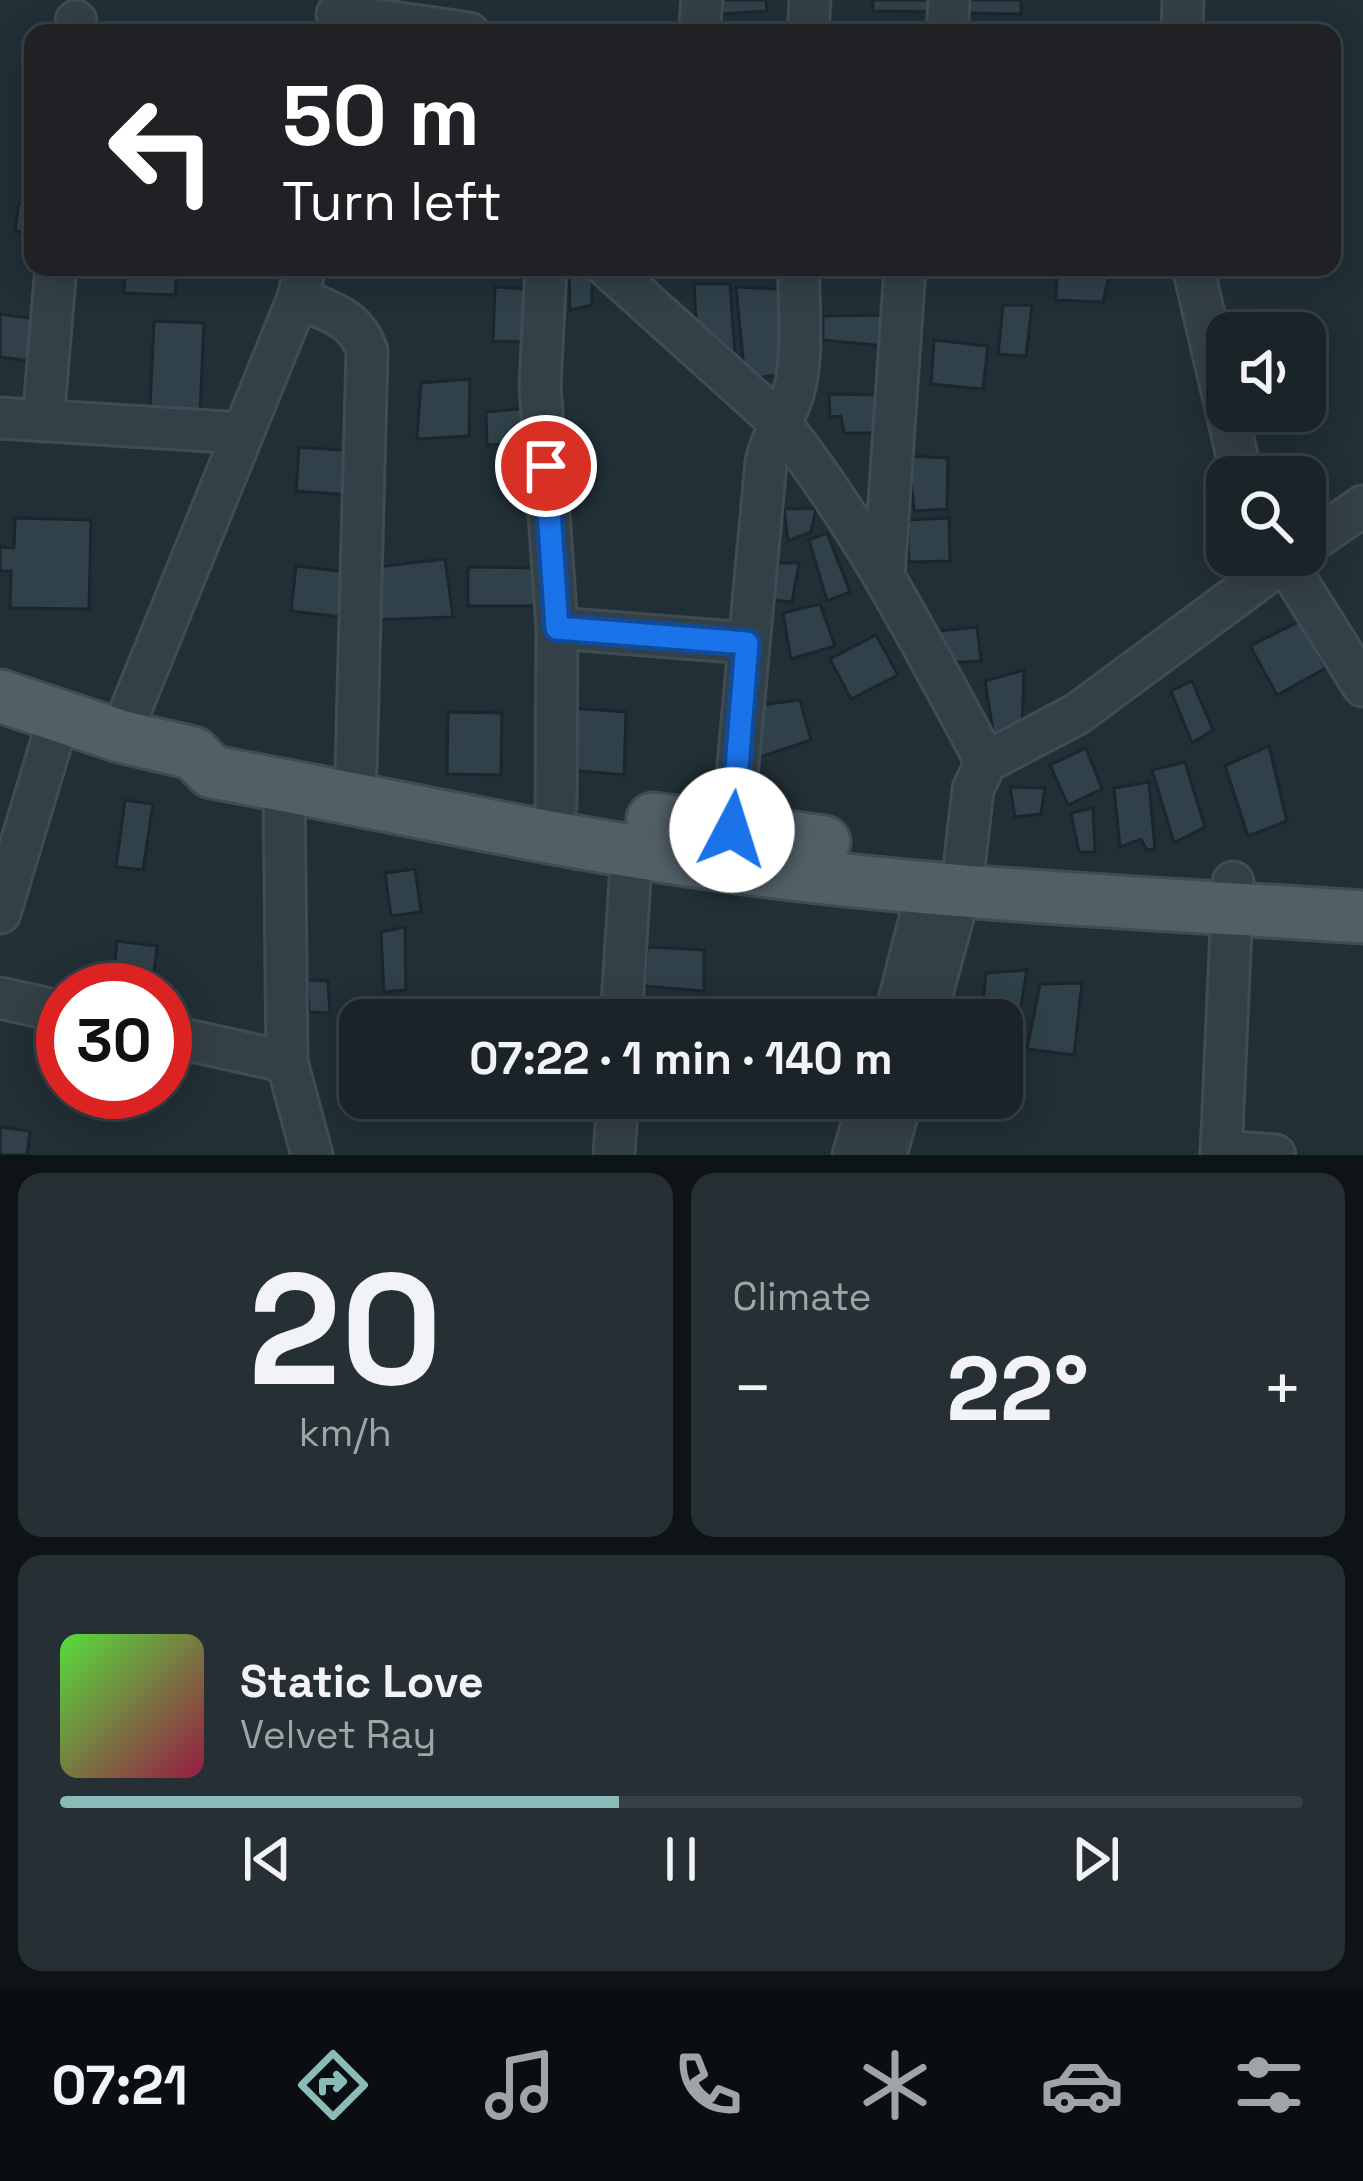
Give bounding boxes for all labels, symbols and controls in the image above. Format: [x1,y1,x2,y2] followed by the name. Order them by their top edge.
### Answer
[282,62,480,170] text: 50 m
[84,72,240,228] icon: left
[282,167,502,236] text: Turn left
[1206,312,1326,576] map controls
[1206,312,1326,432] button: sound
[495,415,597,517] pin
[513,433,579,499] icon: arrive
[1206,456,1326,576] button: search
[669,767,795,893] position arrow
[36,963,192,1119] speed limit sign: 30
[469,1030,893,1087] text: 07:22 · 1 min · 140 m
[248,1230,442,1430] text: 20
[733,1272,872,1321] text: Climate
[947,1331,1089,1446] text: 22°
[733,1346,773,1430] text: −
[1262,1346,1303,1430] text: +
[299,1408,392,1457] text: km/h
[240,1653,484,1710] text: Static Love
[240,1710,436,1759] text: Velvet Ray
[234,1826,300,1892] icon: previous
[648,1826,714,1892] icon: pause
[1063,1826,1129,1892] icon: next
[291,2043,375,2127] icon: directions
[478,2043,562,2127] icon: music
[666,2043,750,2127] icon: phone
[853,2043,937,2127] icon: climate
[1040,2043,1124,2127] icon: car
[1227,2043,1311,2127] icon: filters
[52,2051,188,2120] text: 07:21

